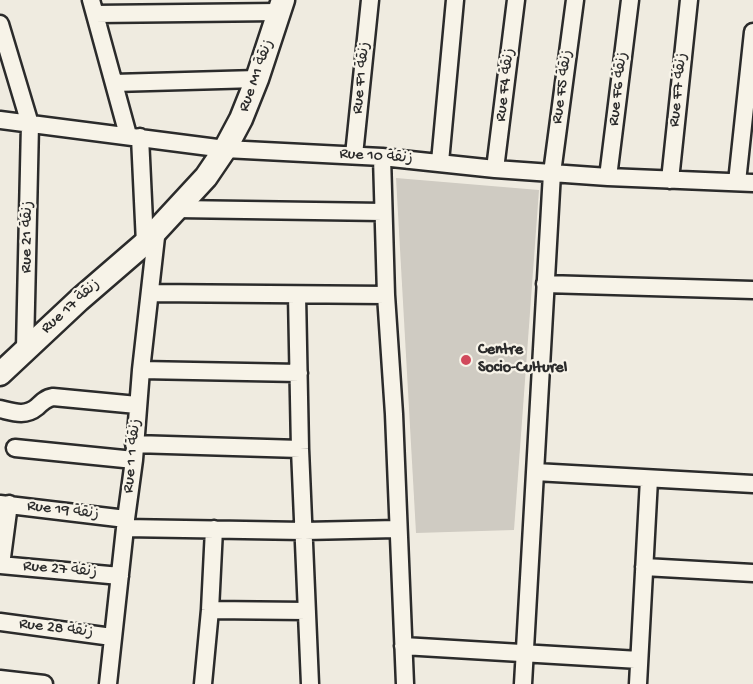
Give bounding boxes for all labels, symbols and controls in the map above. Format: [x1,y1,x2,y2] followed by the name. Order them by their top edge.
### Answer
[235,37,279,115] street label: Rue M1 زنقة
[349,41,375,115] street label: Rue F1 زنقة
[492,47,520,123] street label: Rue F4 زنقة
[548,49,578,125] street label: Rue F5 زنقة
[605,51,633,127] street label: Rue F6 زنقة
[666,52,692,128] street label: Rue F7 زنقة
[339,145,413,169] street label: Rue 10 زنقة
[18,201,38,273] street label: Rue 21 زنقة
[38,276,104,338] street label: Rue 17 زنقة
[478,341,567,379] place label: Centre Socio-Culturel
[459,353,473,367] marker: Centre Socio-Culturel
[120,418,146,494] street label: Rue 1 زنقة 1
[26,497,100,525] street label: Rue 19 زنقة
[22,557,98,583] street label: Rue 27 زنقة
[18,615,94,643] street label: Rue 28 زنقة

